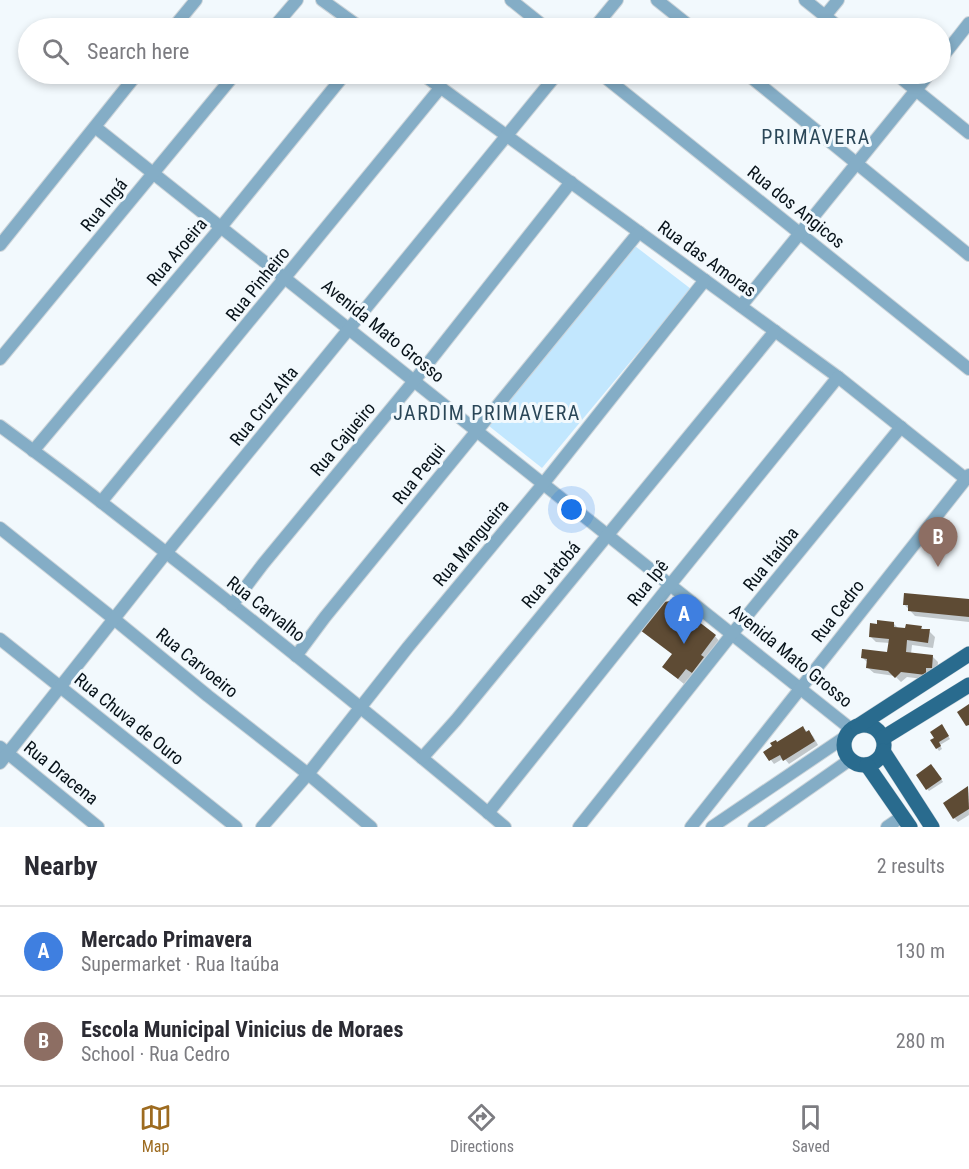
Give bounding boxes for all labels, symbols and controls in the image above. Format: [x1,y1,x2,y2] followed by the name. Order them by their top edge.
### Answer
[18,18,951,84] search box
[39,35,72,68] icon: search
[87,39,189,64] text: Search here
[761,125,871,149] district label: PRIMAVERA
[743,161,849,252] street label: Rua dos Angicos
[76,174,131,235] street label: Rua Ingá
[142,213,211,290] street label: Rua Aroeira
[654,216,760,301] street label: Rua das Amoras
[221,242,294,325] street label: Rua Pinheiro
[318,275,449,386] street label: Avenida Mato Grosso
[225,362,302,450] street label: Rua Cruz Alta
[306,398,379,480] street label: Rua Cajueiro
[393,401,581,425] district label: JARDIM PRIMAVERA
[388,439,449,508] street label: Rua Pequi
[429,495,513,590] street label: Rua Mangueira
[557,495,586,524] your location
[918,518,958,567] pin: B
[739,523,803,595] street label: Rua Itaúba
[517,537,584,612] street label: Rua Jatobá
[623,556,672,610] street label: Rua Ipê
[223,572,310,646] street label: Rua Carvalho
[807,575,868,646] street label: Rua Cedro
[664,594,704,644] pin: A
[726,600,857,711] street label: Avenida Mato Grosso
[152,623,242,702] street label: Rua Carvoeiro
[71,668,188,769] street label: Rua Chuva de Ouro
[20,736,103,809] street label: Rua Dracena
[24,851,98,881] text: Nearby
[877,854,945,878] text: 2 results
[81,927,252,952] text: Mercado Primavera
[38,939,49,963] text: A
[896,939,945,963] text: 130 m
[81,952,279,976] text: Supermarket · Rua Itaúba
[81,1017,403,1042] text: Escola Municipal Vinicius de Moraes
[38,1029,49,1053] text: B
[896,1029,945,1053] text: 280 m
[81,1042,230,1066] text: School · Rua Cedro
[139,1101,172,1156] tab: Map
[450,1101,514,1156] tab: Directions
[792,1101,830,1156] tab: Saved

